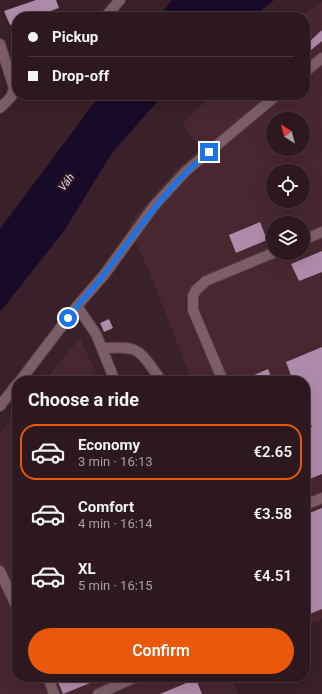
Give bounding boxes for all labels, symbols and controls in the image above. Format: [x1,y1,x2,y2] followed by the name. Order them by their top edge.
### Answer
[52,28,98,46] text: Pickup
[52,67,109,85] text: Drop-off
[266,112,310,156] north arrow
[266,112,310,260] map controls
[200,143,218,161] route end
[266,164,310,208] button: locate
[56,171,77,193] water label: Váh
[266,216,310,260] button: layers
[59,309,77,327] route start
[28,389,139,410] text: Choose a ride
[30,434,66,470] icon: car
[78,436,140,454] text: Economy
[253,443,292,461] text: €2.65
[78,454,153,469] text: 3 min · 16:13
[30,496,66,532] icon: car
[78,498,134,516] text: Comfort
[253,505,292,523] text: €3.58
[78,516,153,531] text: 4 min · 16:14
[30,558,66,594] icon: car
[78,560,96,578] text: XL
[253,567,292,585] text: €4.51
[78,578,153,593] text: 5 min · 16:15
[28,628,294,674] button: Confirm

